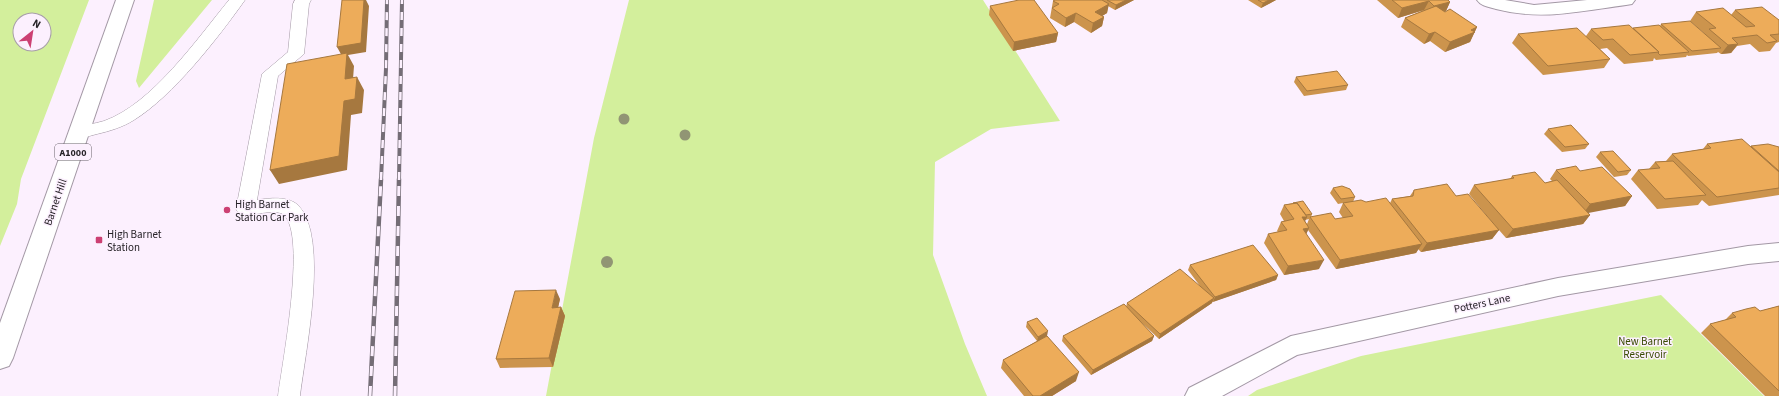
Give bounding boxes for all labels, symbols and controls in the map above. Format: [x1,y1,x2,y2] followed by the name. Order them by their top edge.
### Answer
[12,12,52,52] north arrow
[30,15,44,32] text: N
[55,144,91,160] road number: A1000
[40,177,71,228] street label: Barnet Hill
[235,197,309,225] place label: High Barnet Station Car Park
[222,205,232,215] marker: High Barnet Station Car Park
[107,227,162,255] place label: High Barnet Station
[94,235,104,245] marker: High Barnet Station
[1453,290,1512,317] street label: Potters Lane
[1618,334,1672,362] park label: New Barnet Reservoir

